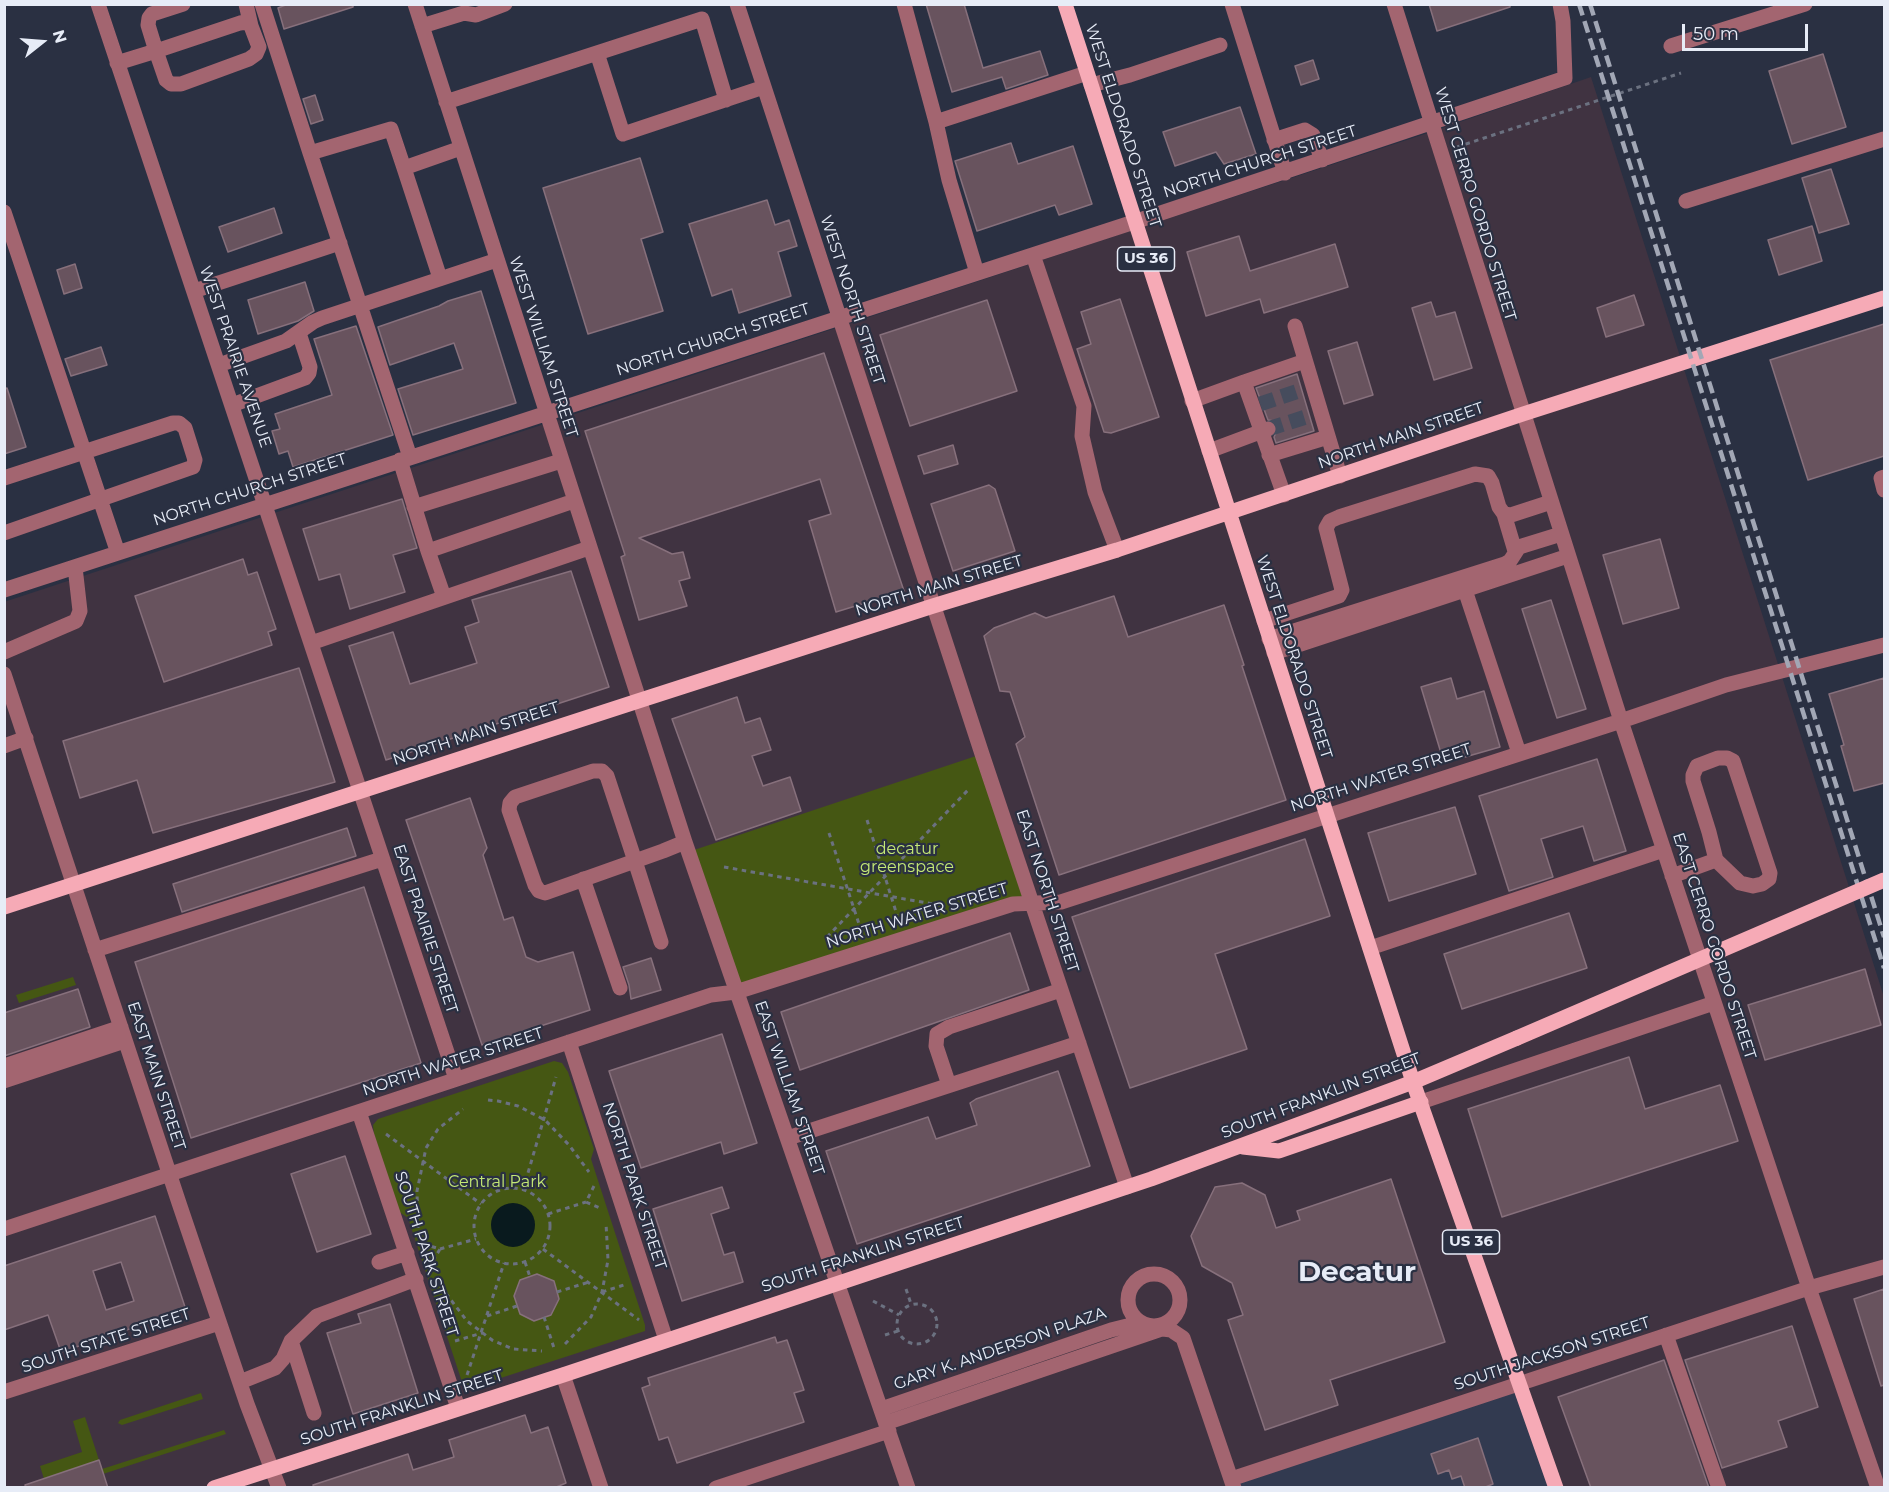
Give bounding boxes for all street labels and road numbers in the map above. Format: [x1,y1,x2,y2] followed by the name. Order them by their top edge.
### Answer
[1081,22,1165,230] street label: WEST ELDORADO STREET
[1430,85,1520,323] street label: WEST CERRO GORDO STREET
[1161,122,1359,202] street label: NORTH CHURCH STREET
[816,213,888,387] street label: WEST NORTH STREET
[1118,247,1174,271] road number: US 36
[505,254,581,440] street label: WEST WILLIAM STREET
[195,264,275,450] street label: WEST PRAIRIE AVENUE
[614,300,812,380] street label: NORTH CHURCH STREET
[1316,399,1486,473] street label: NORTH MAIN STREET
[151,450,349,530] street label: NORTH CHURCH STREET
[853,551,1025,621] street label: NORTH MAIN STREET
[1252,553,1336,761] street label: WEST ELDORADO STREET
[390,698,562,770] street label: NORTH MAIN STREET
[1288,740,1474,816] street label: NORTH WATER STREET
[1012,807,1082,975] street label: EAST NORTH STREET
[1668,830,1760,1062] street label: EAST CERRO GORDO STREET
[389,842,461,1016] street label: EAST PRAIRIE STREET
[824,879,1010,953] street label: NORTH WATER STREET
[750,998,828,1178] street label: EAST WILLIAM STREET
[123,999,189,1153] street label: EAST MAIN STREET
[360,1024,546,1100] street label: NORTH WATER STREET
[1219,1049,1423,1143] street label: SOUTH FRANKLIN STREET
[598,1100,670,1272] street label: NORTH PARK STREET
[390,1169,462,1339] street label: SOUTH PARK STREET
[759,1213,967,1297] street label: SOUTH FRANKLIN STREET
[1442,1230,1500,1254] road number: US 36
[891,1304,1109,1394] street label: GARY K. ANDERSON PLAZA
[19,1305,193,1377] street label: SOUTH STATE STREET
[1451,1313,1653,1395] street label: SOUTH JACKSON STREET
[298,1366,506,1450] street label: SOUTH FRANKLIN STREET

